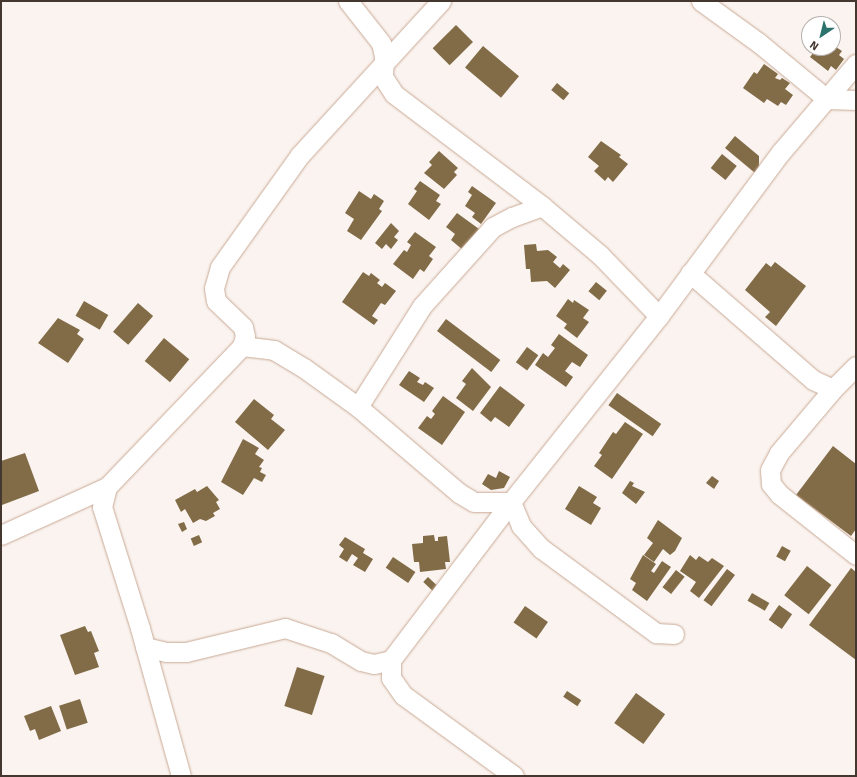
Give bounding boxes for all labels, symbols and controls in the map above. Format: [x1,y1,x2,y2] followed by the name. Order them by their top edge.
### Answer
[801,16,841,56] north arrow
[808,38,821,53] text: N

